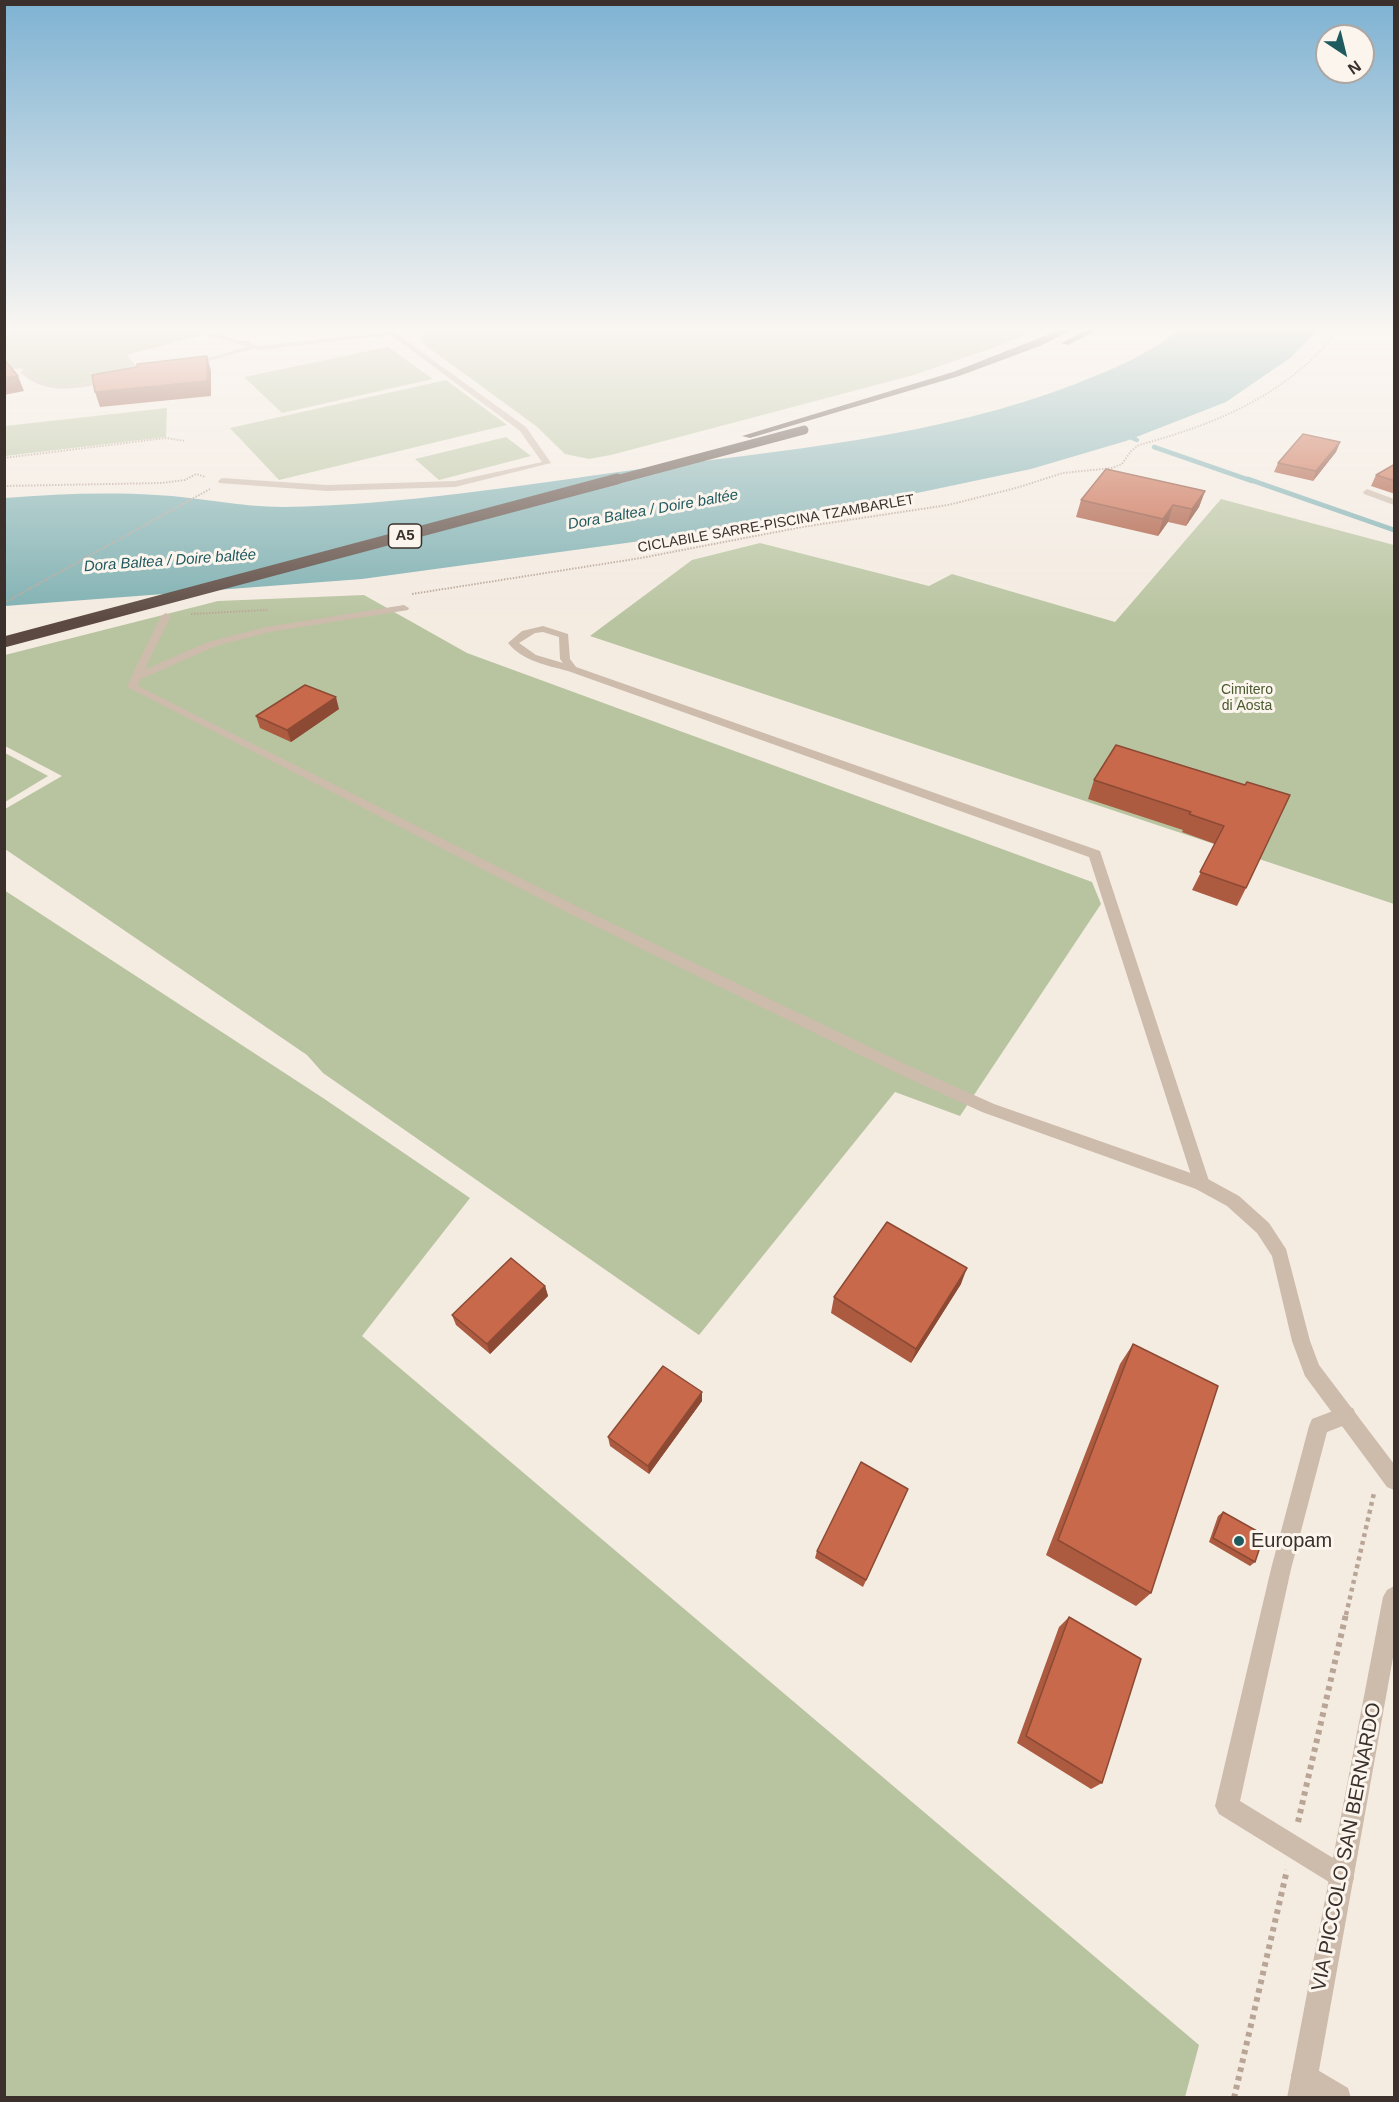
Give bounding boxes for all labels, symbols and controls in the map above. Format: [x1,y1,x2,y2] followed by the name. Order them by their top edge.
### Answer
[1315,24,1375,84] north arrow
[1345,57,1364,78] text: N
[566,486,740,534] water label: Dora Baltea / Doire baltée
[636,491,916,557] street label: CICLABILE SARRE-PISCINA TZAMBARLET
[388,524,422,548] road number: A5
[83,546,257,576] water label: Dora Baltea / Doire baltée
[1221,682,1273,714] park label: Cimitero di Aosta
[1251,1529,1332,1553] place label: Europam
[1232,1534,1246,1548] marker: Europam
[1307,1701,1387,1993] street label: VIA PICCOLO SAN BERNARDO

